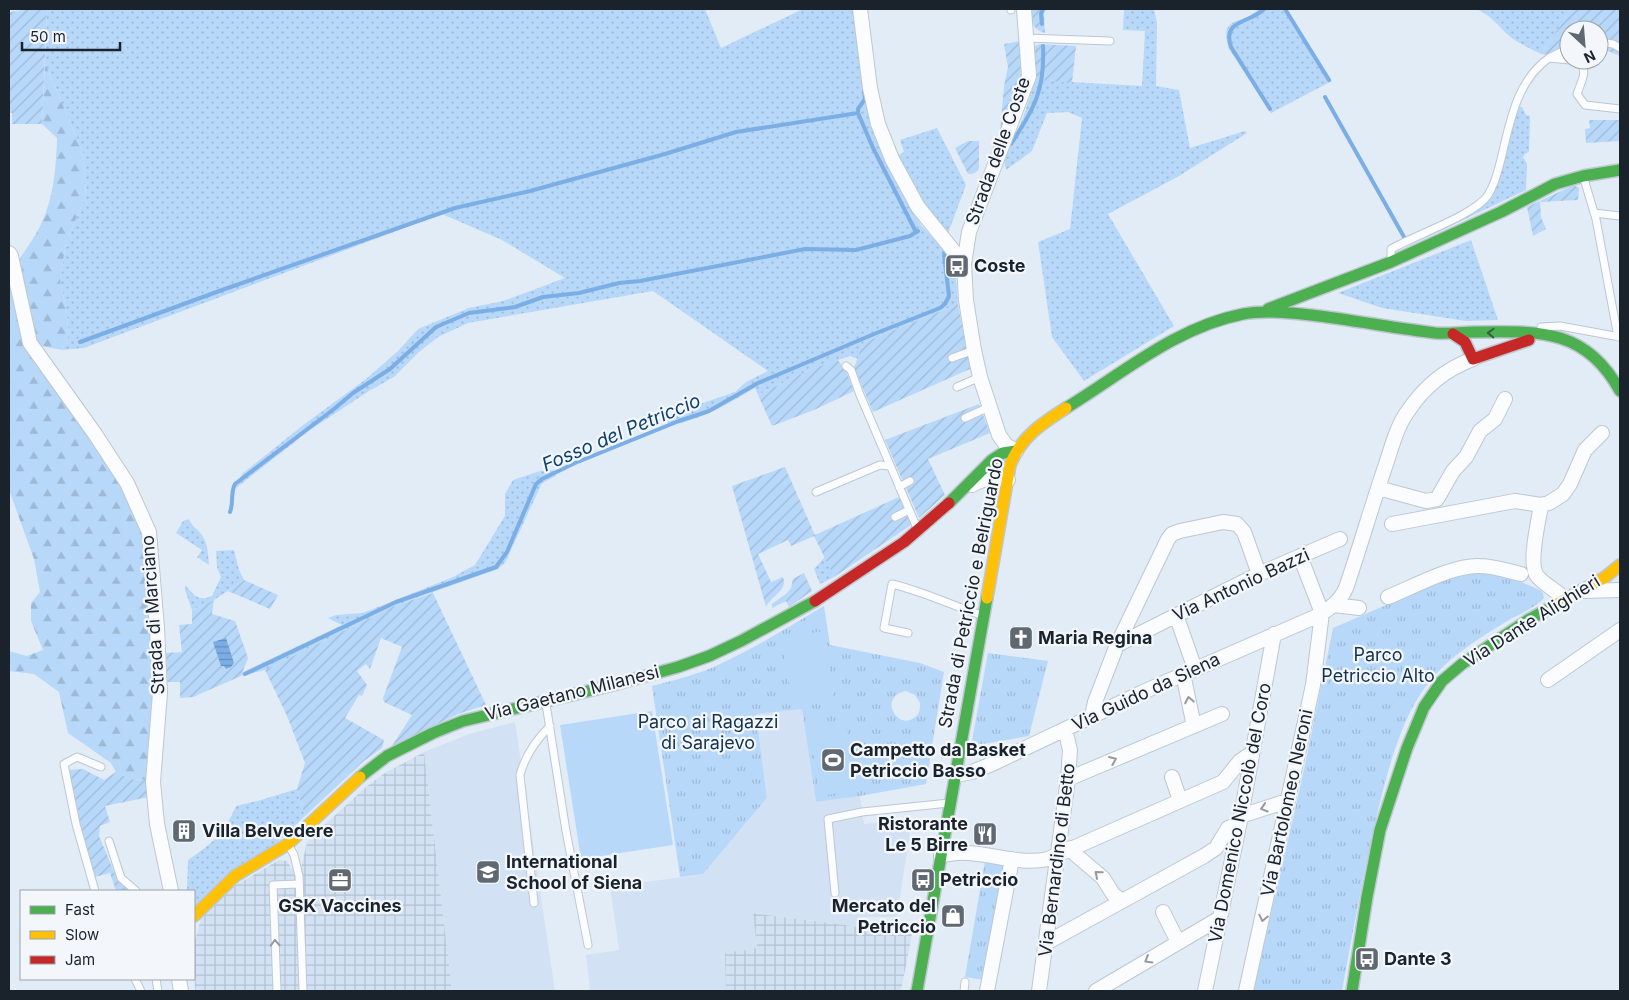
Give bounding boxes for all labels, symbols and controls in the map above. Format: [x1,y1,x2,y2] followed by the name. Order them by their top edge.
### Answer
[22,20,120,52] scale bar
[1559,20,1609,70] north arrow
[30,27,66,46] text: 50 m
[1581,47,1598,67] text: N
[961,74,1034,228] street label: Strada delle Coste
[944,253,970,279] bus stop icon: Coste
[974,255,1026,276] place label: Coste
[1487,328,1494,338] one-way arrow
[538,389,704,476] water label: Fosso del Petriccio
[934,456,1007,730] street label: Strada di Petriccio e Belriguardo
[136,535,169,696] street label: Strada di Marciano
[1169,544,1313,625] street label: Via Antonio Bazzi
[1460,570,1603,671] street label: Via Dante Alighieri
[1008,625,1034,651] church icon: Maria Regina
[1038,627,1153,648] place label: Maria Regina
[1321,644,1435,686] park label: Parco Petriccio Alto
[1069,648,1223,735] street label: Via Guido da Siena
[483,661,661,724] street label: Via Gaetano Milanesi
[1204,681,1275,945] street label: Via Domenico Niccolò del Coro
[1184,696,1194,704] one-way arrow
[1256,707,1317,898] street label: Via Bartolomeo Neroni
[638,711,778,753] park label: Parco ai Ragazzi di Sarajevo
[850,739,1026,781] place label: Campetto da Basket Petriccio Basso
[820,747,846,773] sports icon: Campetto da Basket Petriccio Basso
[1108,756,1117,766] one-way arrow
[1034,762,1079,958] street label: Via Bernardino di Betto
[1260,803,1269,813] one-way arrow
[878,813,968,855] place label: Ristorante Le 5 Birre
[171,818,197,844] building icon: Villa Belvedere
[202,820,334,841] place label: Villa Belvedere
[972,821,998,847] restaurant icon: Ristorante Le 5 Birre
[506,851,642,893] place label: International School of Siena
[475,859,501,885] school or university icon: International School of Siena
[327,867,353,893] office icon: GSK Vaccines
[910,867,936,893] bus stop icon: Petriccio
[940,869,1018,890] place label: Petriccio
[1094,870,1103,879] one-way arrow
[20,890,195,980] legend
[278,895,402,916] place label: GSK Vaccines
[832,895,936,937] place label: Mercato del Petriccio
[65,900,95,919] text: Fast
[940,903,966,929] shop icon: Mercato del Petriccio
[1258,914,1269,923] one-way arrow
[65,925,99,944] text: Slow
[270,938,281,946] one-way arrow
[1354,946,1380,972] bus stop icon: Dante 3
[1384,948,1452,969] place label: Dante 3
[65,950,95,969] text: Jam
[1144,954,1153,964] one-way arrow

